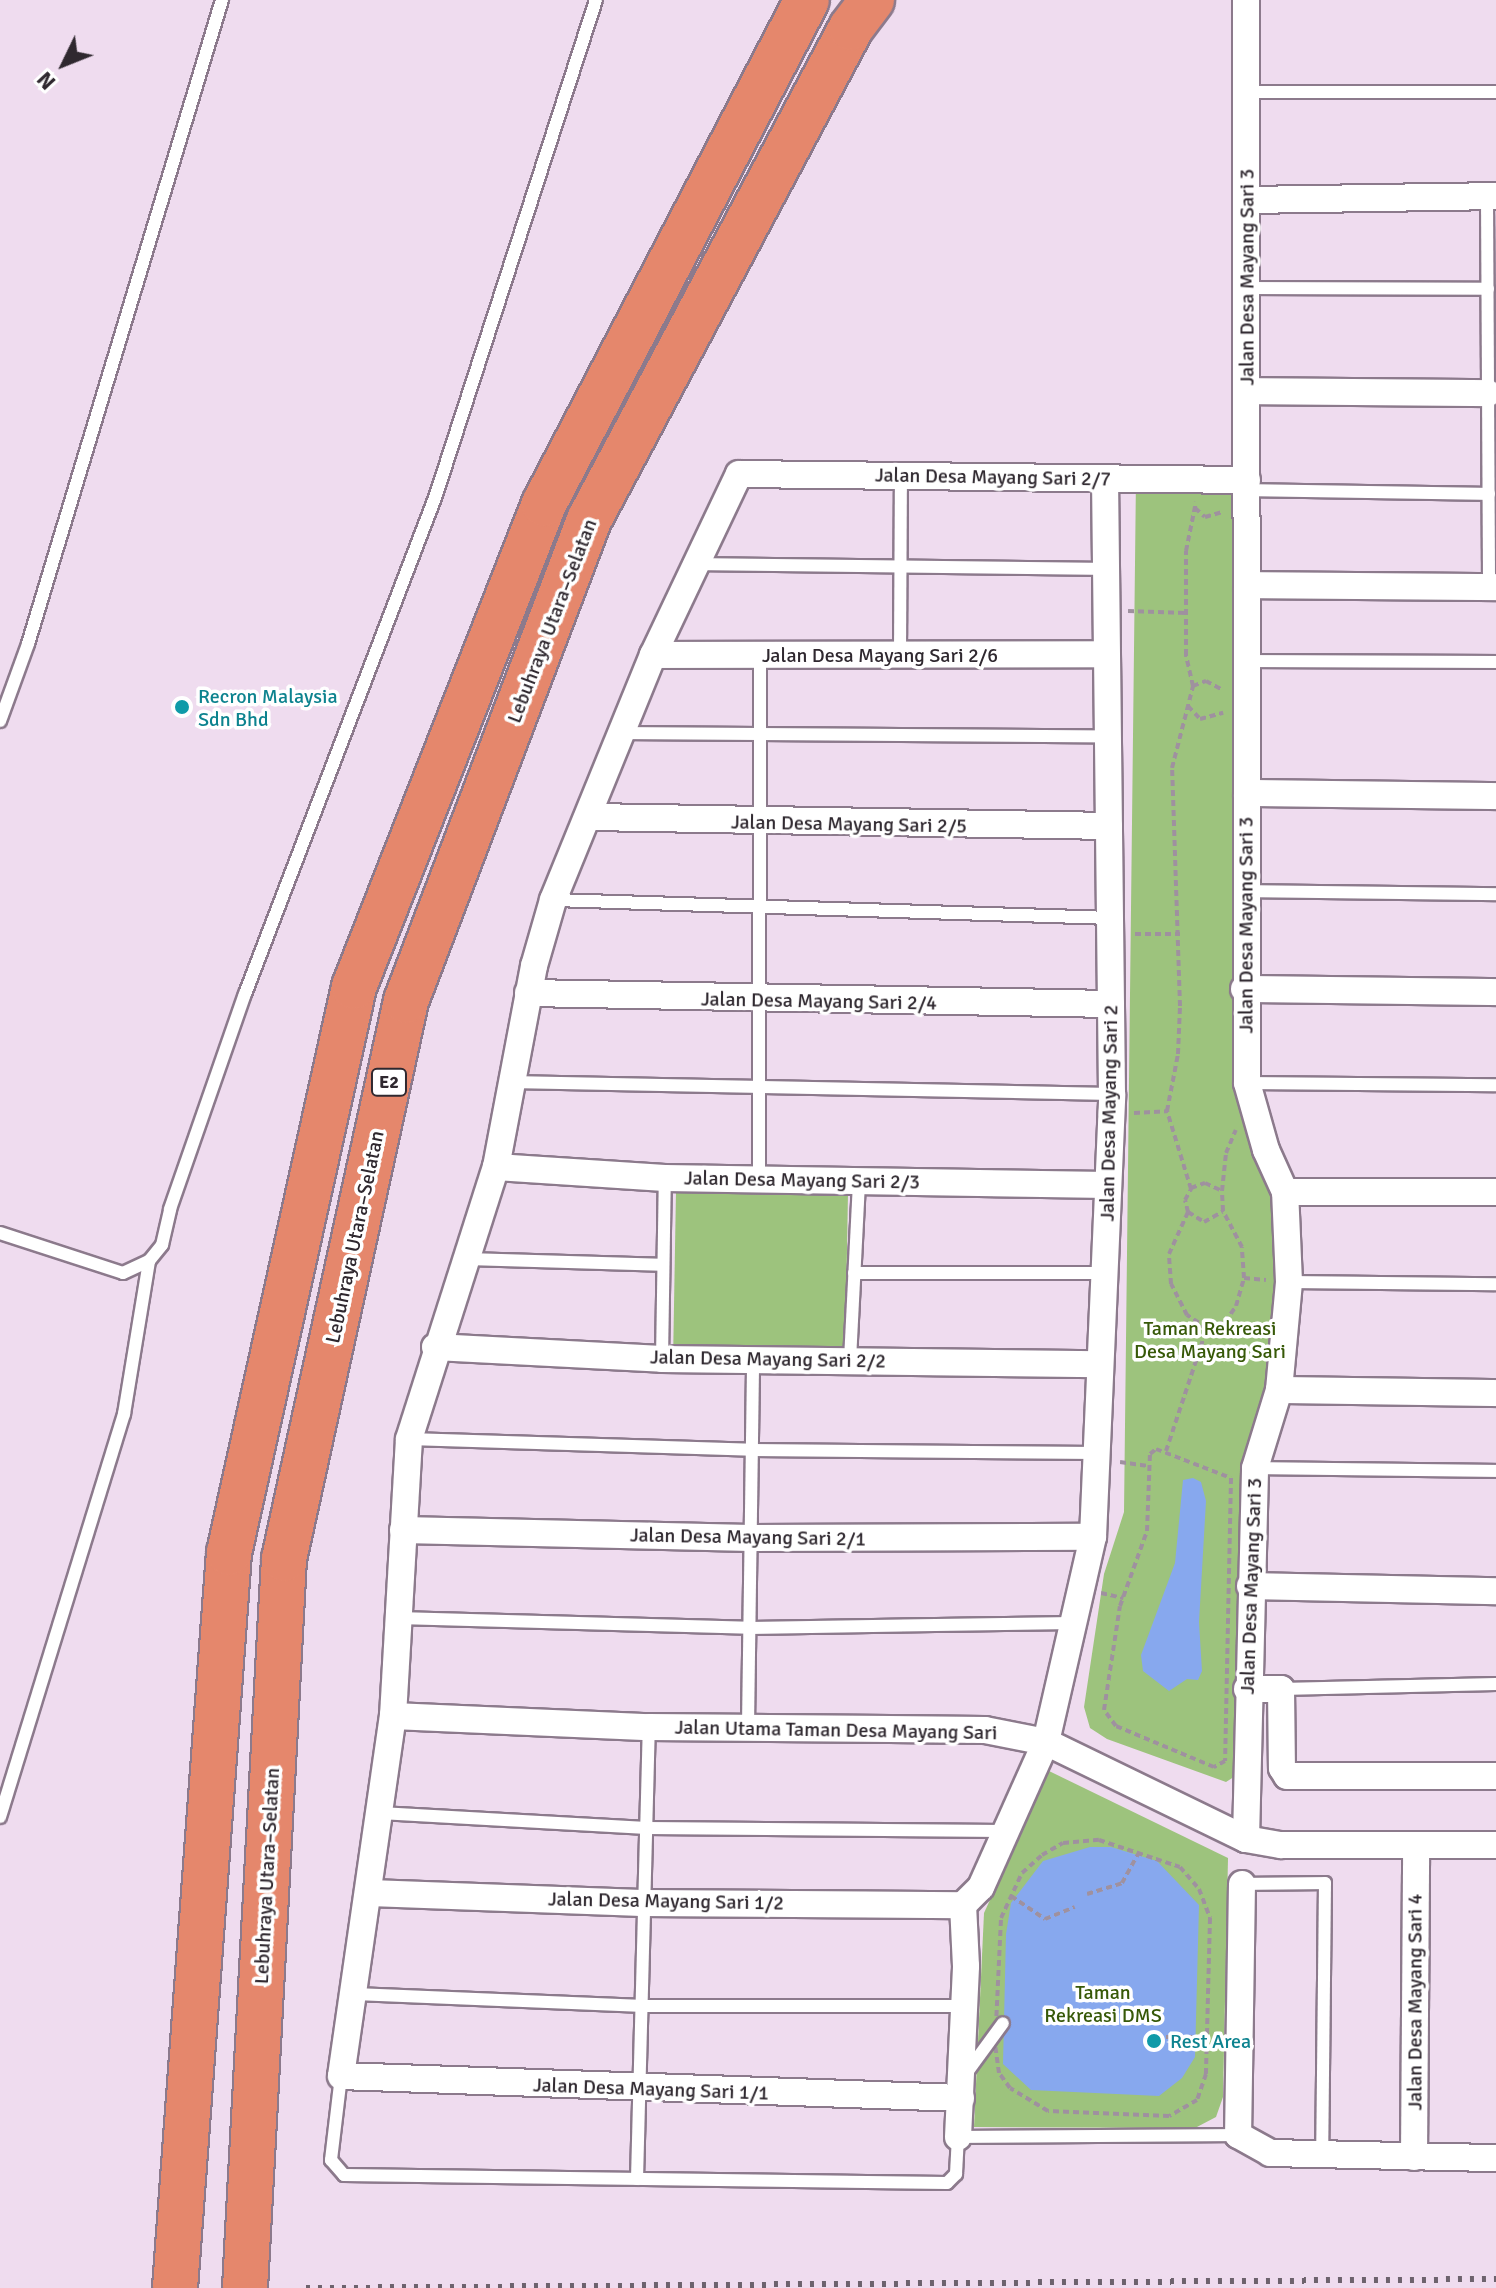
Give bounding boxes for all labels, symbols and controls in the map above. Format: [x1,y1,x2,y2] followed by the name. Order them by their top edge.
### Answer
[24,24,104,104] north arrow
[31,66,61,96] text: N
[1235,169,1259,385] street label: Jalan Desa Mayang Sari 3
[875,463,1111,491] street label: Jalan Desa Mayang Sari 2/7
[502,516,602,726] street label: Lebuhraya Utara–Selatan
[762,643,998,667] street label: Jalan Desa Mayang Sari 2/6
[198,684,338,731] place label: Recron Malaysia Sdn Bhd
[173,698,191,716] marker: Recron Malaysia Sdn Bhd
[731,810,967,838] street label: Jalan Desa Mayang Sari 2/5
[1234,817,1258,1033] street label: Jalan Desa Mayang Sari 3
[701,987,937,1015] street label: Jalan Desa Mayang Sari 2/4
[1095,1004,1123,1222] street label: Jalan Desa Mayang Sari 2
[369,1068,409,1096] road number: E2
[321,1129,389,1345] street label: Lebuhraya Utara–Selatan
[684,1166,920,1194] street label: Jalan Desa Mayang Sari 2/3
[1134,1316,1286,1363] park label: Taman Rekreasi Desa Mayang Sari
[650,1345,886,1373] street label: Jalan Desa Mayang Sari 2/2
[1235,1477,1267,1695] street label: Jalan Desa Mayang Sari 3
[630,1523,866,1551] street label: Jalan Desa Mayang Sari 2/1
[675,1715,997,1745] street label: Jalan Utama Taman Desa Mayang Sari
[249,1767,285,1985] street label: Lebuhraya Utara–Selatan
[548,1887,784,1915] street label: Jalan Desa Mayang Sari 1/2
[1403,1894,1427,2110] street label: Jalan Desa Mayang Sari 4
[1044,1980,1162,2027] park label: Taman Rekreasi DMS
[1170,2029,1251,2053] place label: Rest Area
[1145,2032,1163,2050] marker: Rest Area
[533,2073,769,2105] street label: Jalan Desa Mayang Sari 1/1

